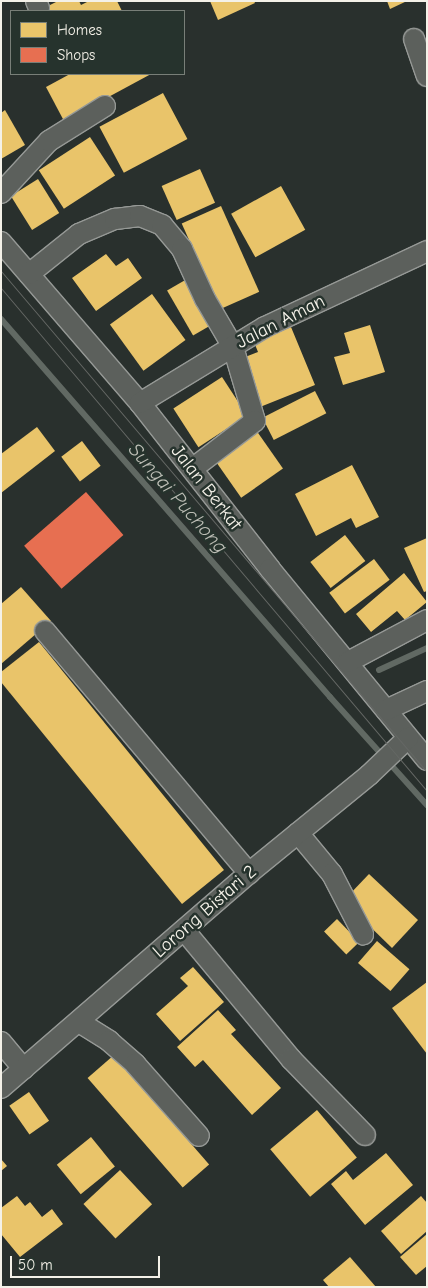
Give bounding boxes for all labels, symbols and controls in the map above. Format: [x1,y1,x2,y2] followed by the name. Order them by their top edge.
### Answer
[10,10,185,75] legend
[57,21,102,39] text: Homes
[57,46,95,64] text: Shops
[233,290,329,354] street label: Jalan Aman
[123,438,233,558] water label: Sungai Puchong
[166,441,246,535] street label: Jalan Berkat
[148,861,262,963] street label: Lorong Bistari 2
[12,1246,162,1278] scale bar
[18,1256,53,1274] text: 50 m

